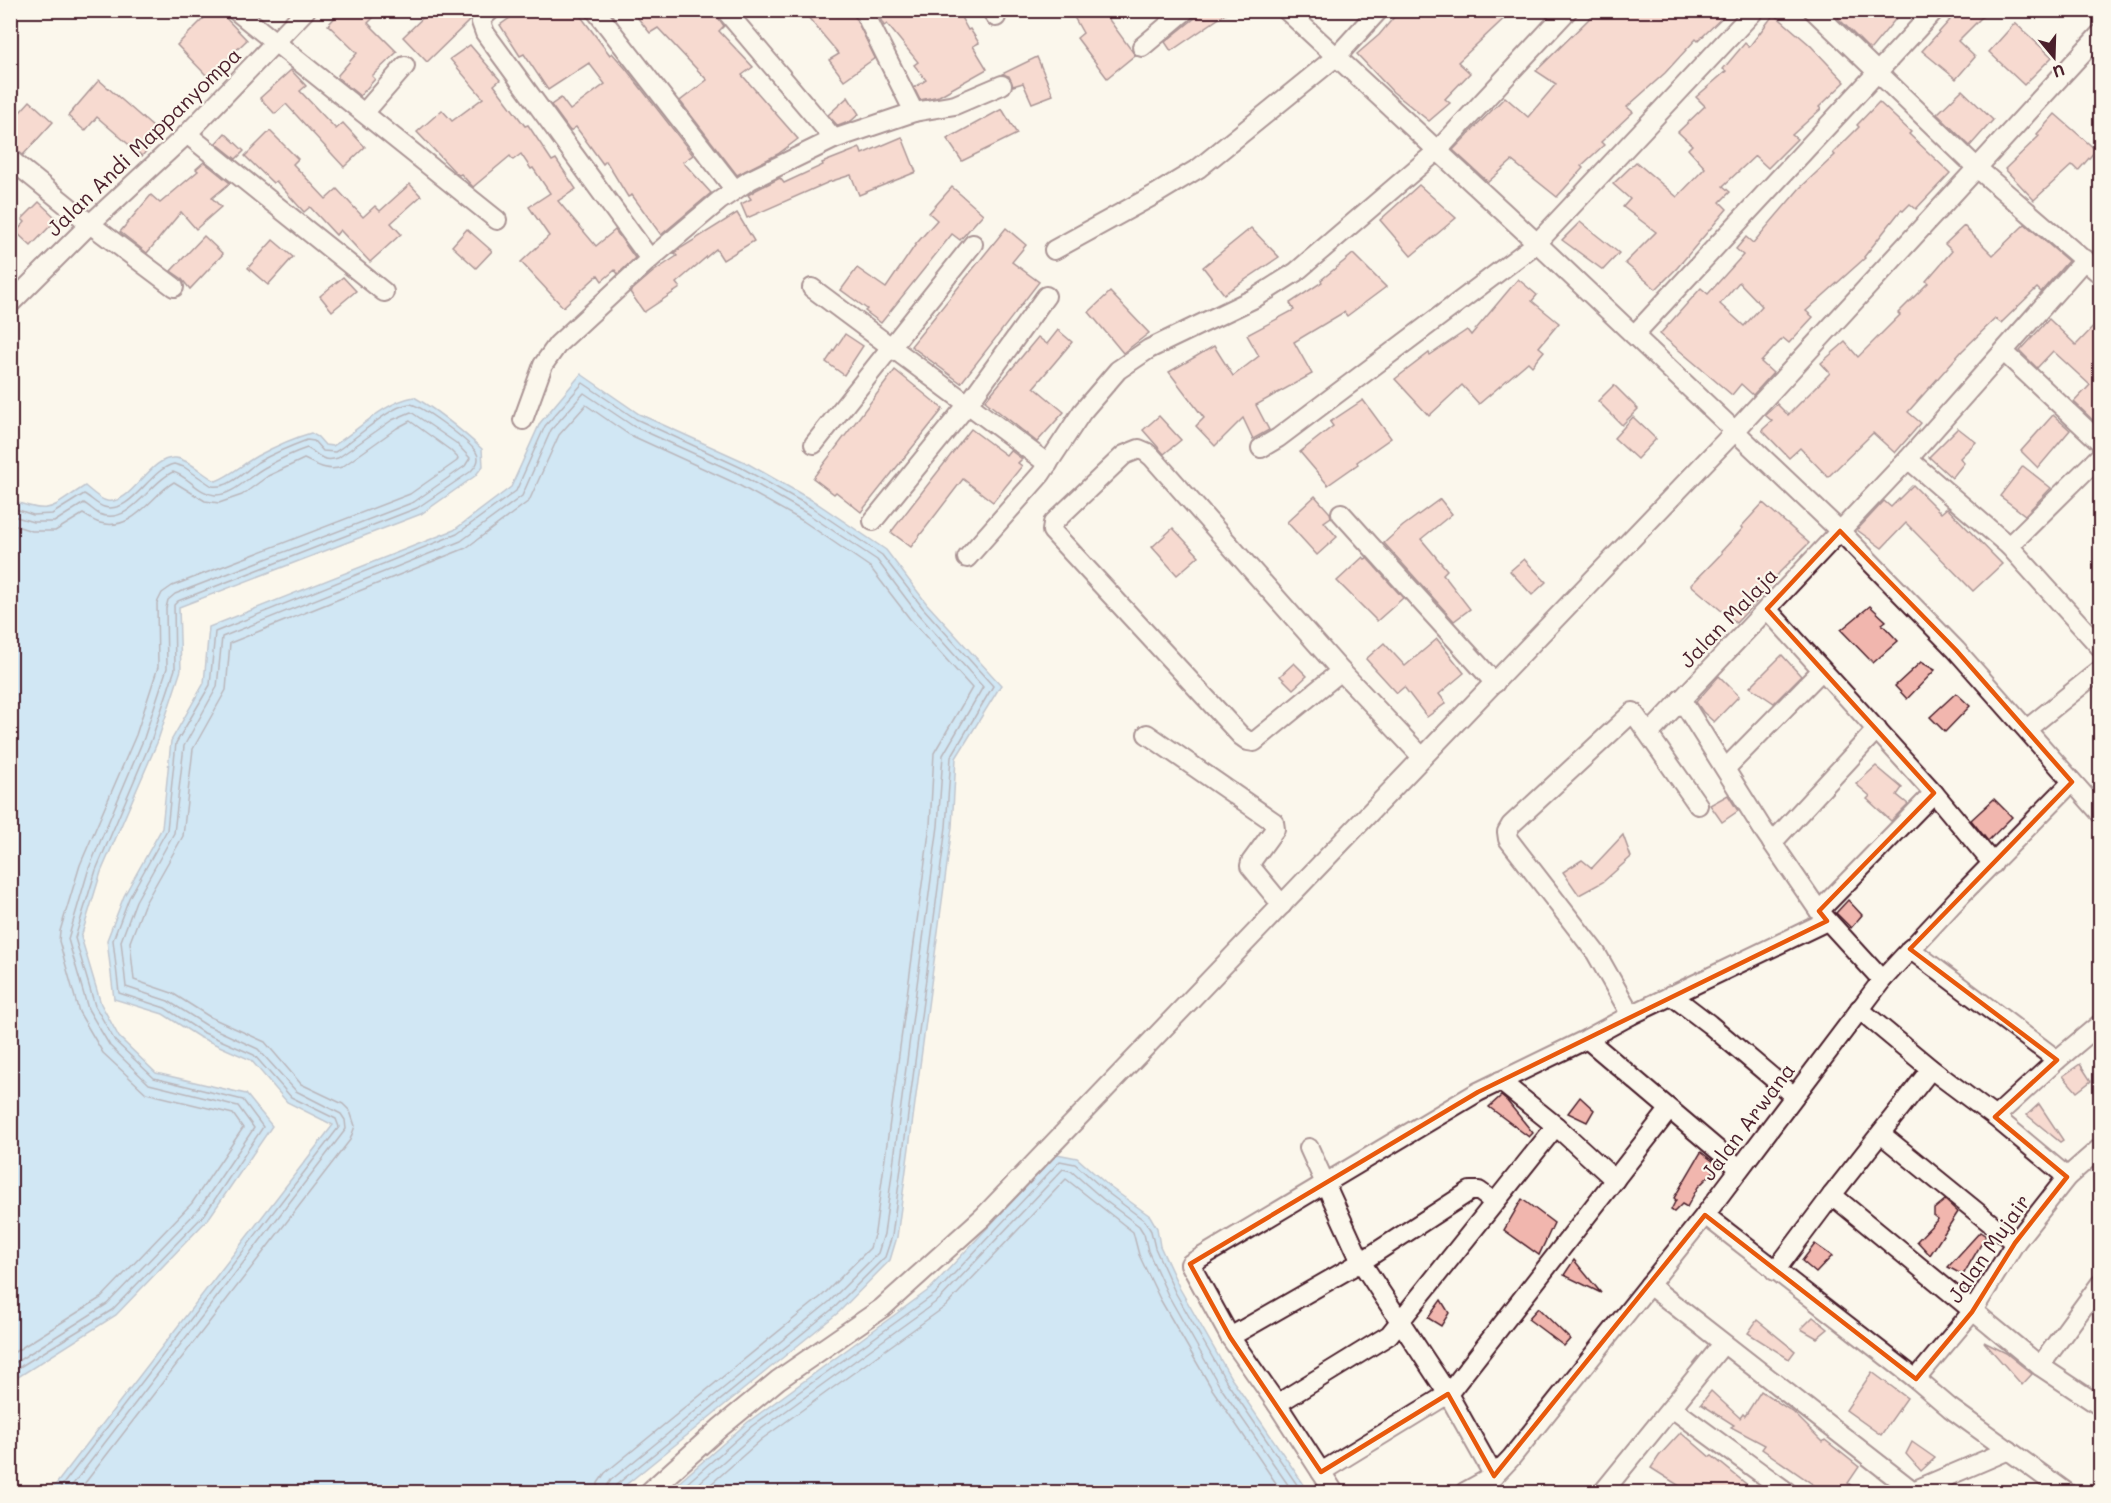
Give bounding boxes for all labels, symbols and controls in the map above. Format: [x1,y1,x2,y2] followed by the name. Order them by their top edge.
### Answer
[2024,27,2084,87] north arrow
[40,41,246,241] street label: Jalan Andi Mappanyompa
[2050,60,2068,83] text: U
[1673,561,1783,673] street label: Jalan Malaja
[1694,1057,1800,1185] street label: Jalan Arwana
[1941,1188,2035,1308] street label: Jalan Mujair

